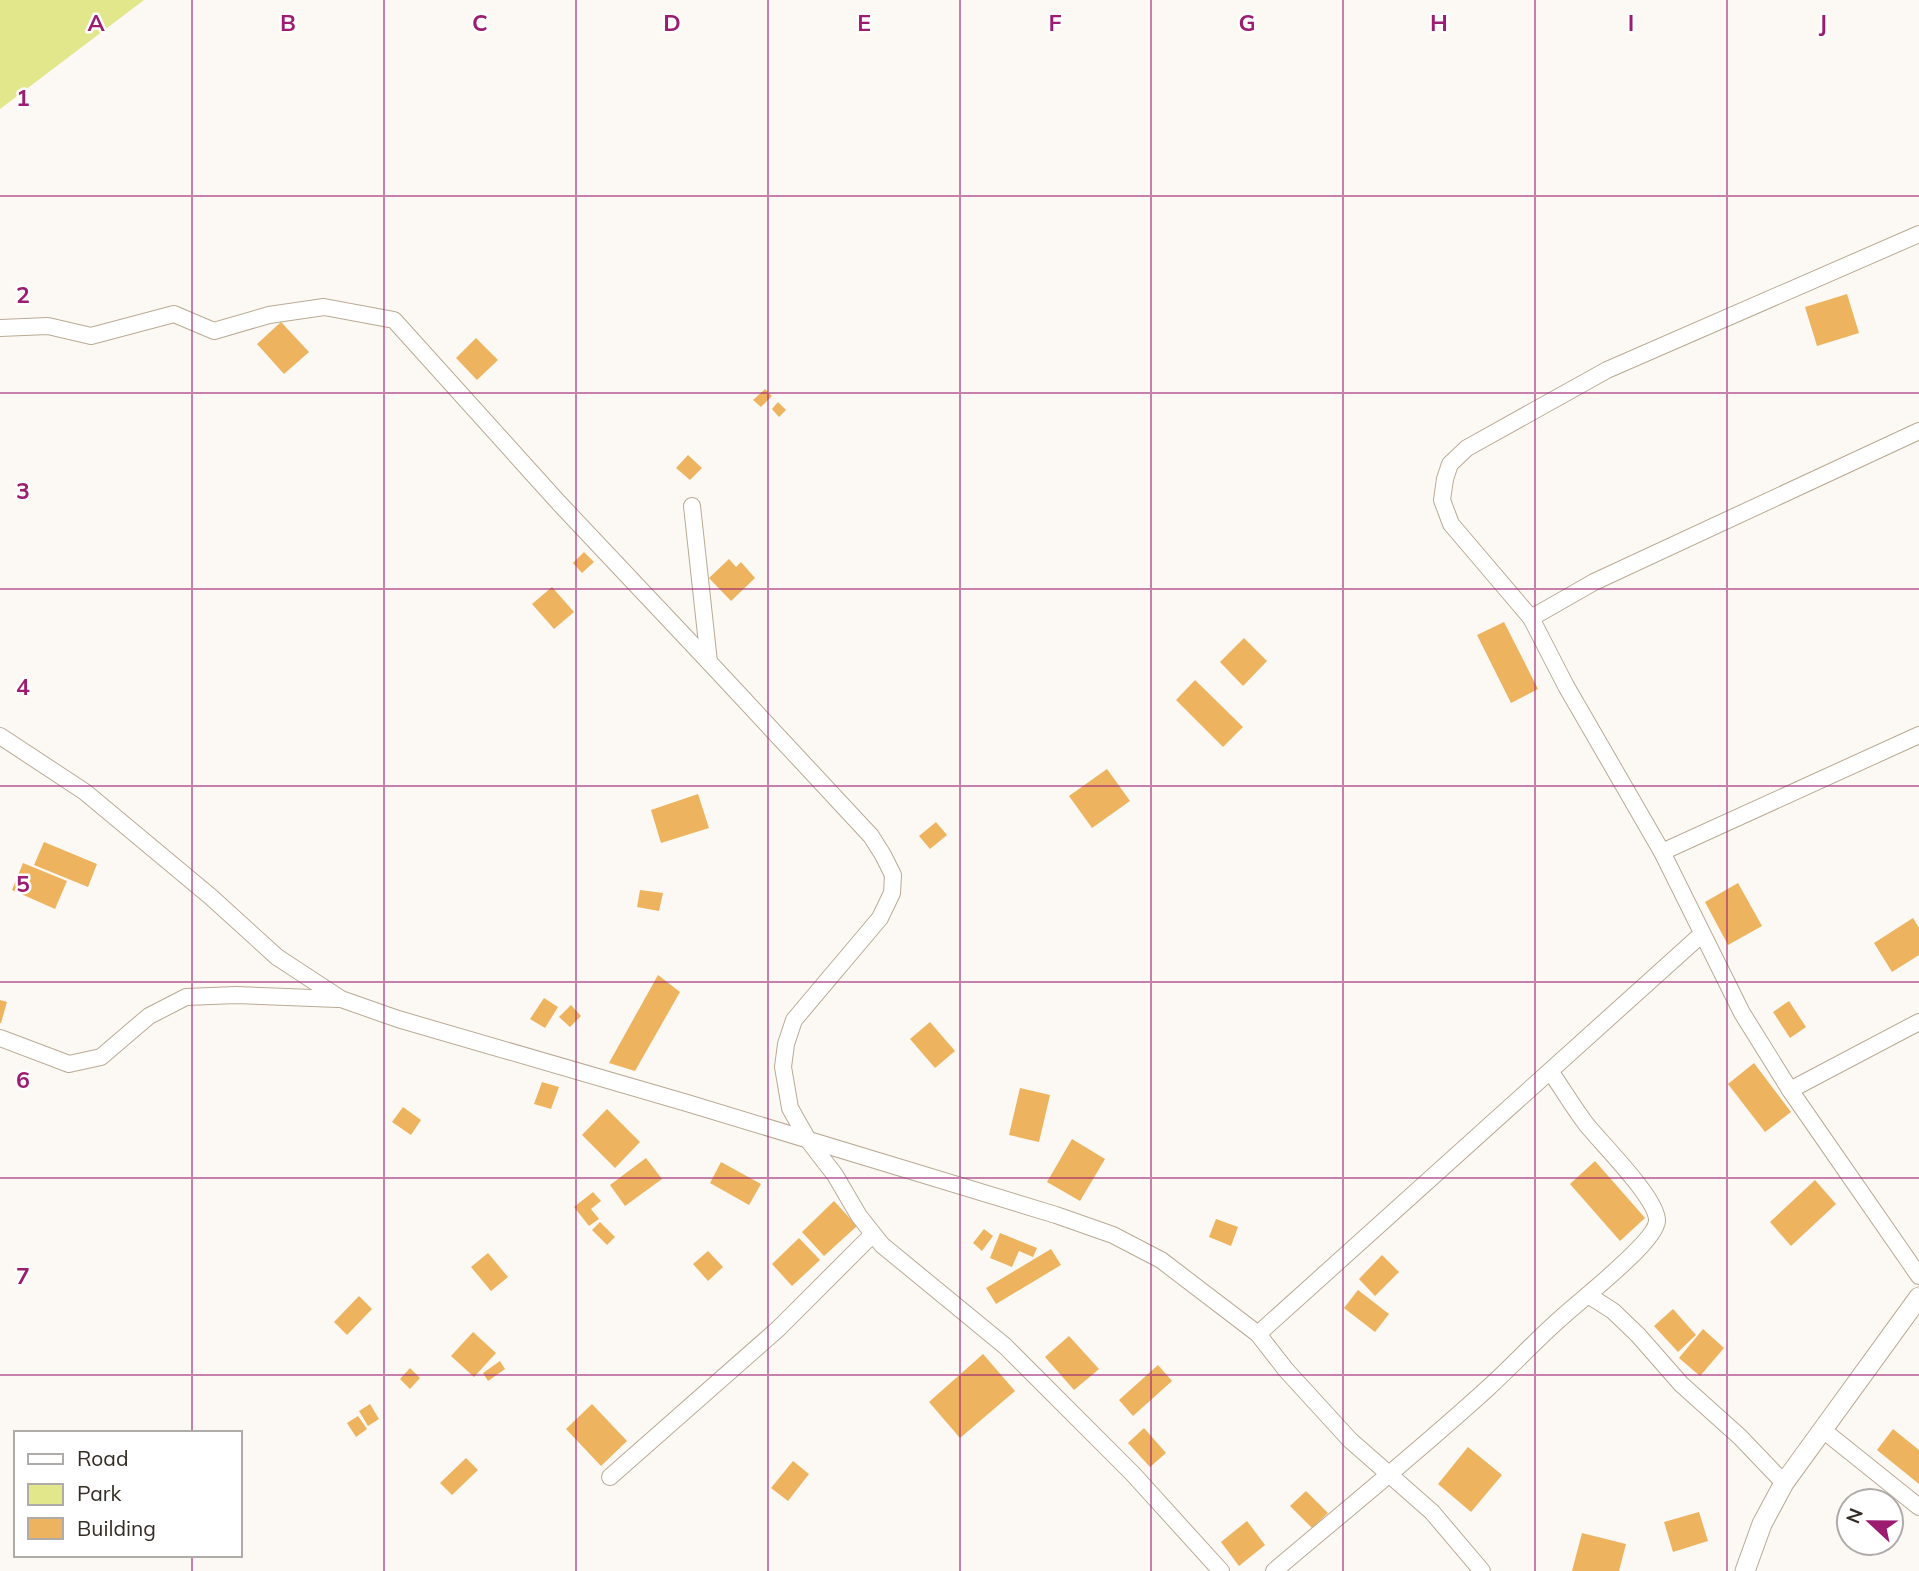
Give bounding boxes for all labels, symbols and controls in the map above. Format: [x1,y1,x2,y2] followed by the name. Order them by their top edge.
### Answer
[87,8,105,37] text: A
[280,8,296,37] text: B
[472,8,488,37] text: C
[663,8,681,37] text: D
[857,8,871,37] text: E
[1048,8,1062,37] text: F
[1238,8,1256,37] text: G
[1430,8,1448,37] text: H
[1628,8,1634,37] text: I
[1819,8,1827,37] text: J
[16,83,30,112] text: 1
[16,280,30,309] text: 2
[16,476,30,505] text: 3
[16,672,30,701] text: 4
[16,869,30,898] text: 5
[16,1065,30,1094] text: 6
[16,1261,30,1290] text: 7
[14,1431,242,1557] legend
[77,1445,128,1471] text: Road
[77,1480,121,1506] text: Park
[1835,1487,1905,1557] north arrow
[1840,1504,1868,1527] text: N
[77,1515,156,1541] text: Building

